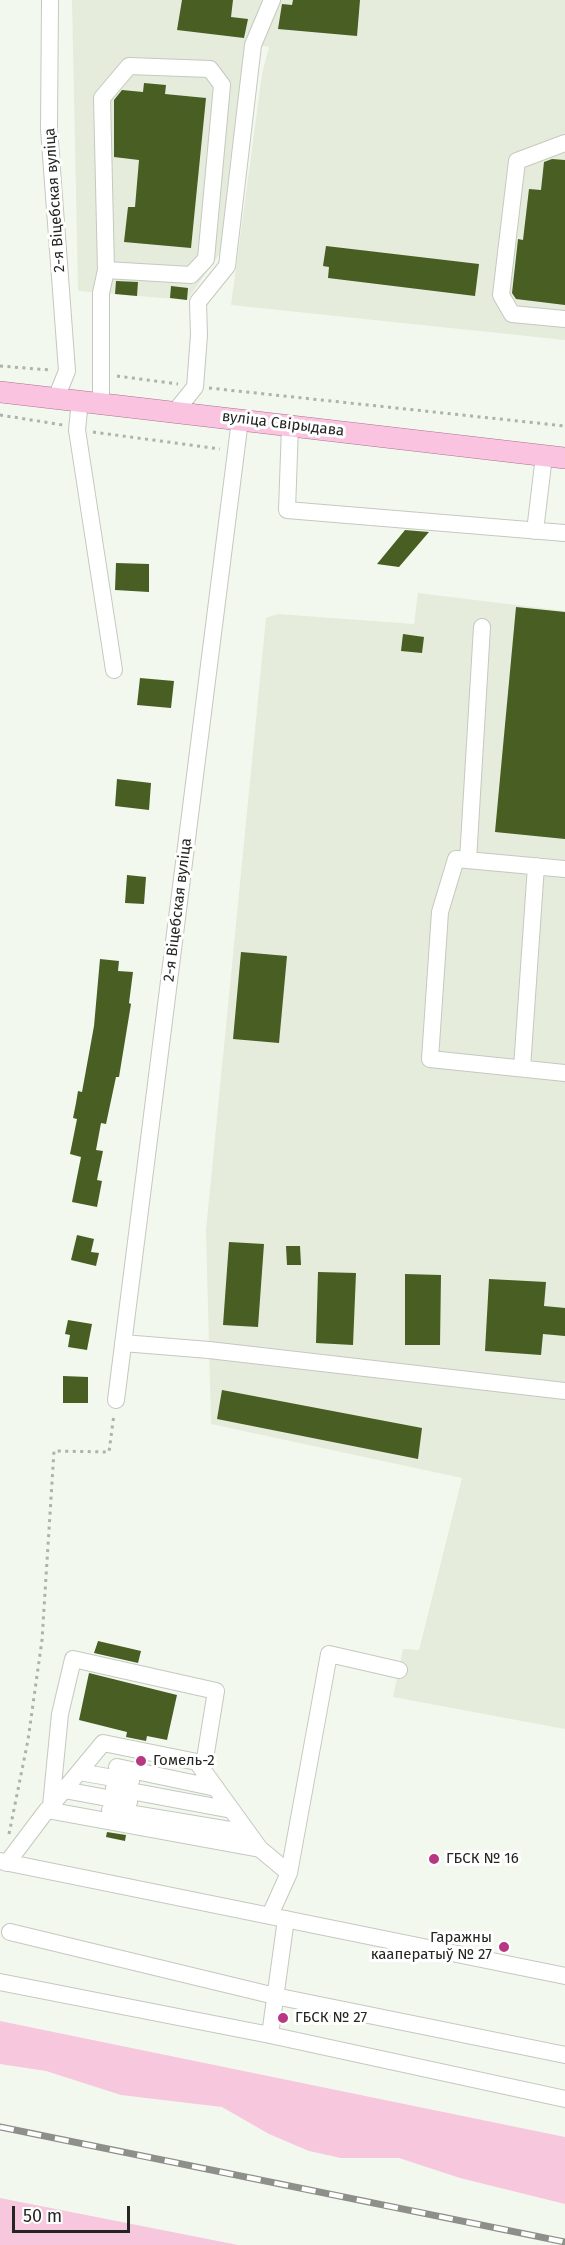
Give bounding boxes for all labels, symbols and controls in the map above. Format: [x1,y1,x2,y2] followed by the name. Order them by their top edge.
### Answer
[41,127,69,273] street label: 2-я Віцебская вуліца
[221,408,345,440] street label: вуліца Свірыдава
[160,837,196,983] street label: 2-я Віцебская вуліца
[153,1752,215,1770] place label: Гомель-2
[134,1754,148,1768] marker: Гомель-2
[446,1850,519,1868] place label: ГБСК № 16
[427,1852,441,1866] marker: ГБСК № 16
[371,1929,492,1964] place label: Гаражны кааператыў № 27
[497,1940,511,1954] marker: Гаражны кааператыў № 27
[295,2009,367,2027] place label: ГБСК № 27
[276,2011,290,2025] marker: ГБСК № 27
[15,2194,134,2232] scale bar
[23,2205,62,2227] text: 50 m

